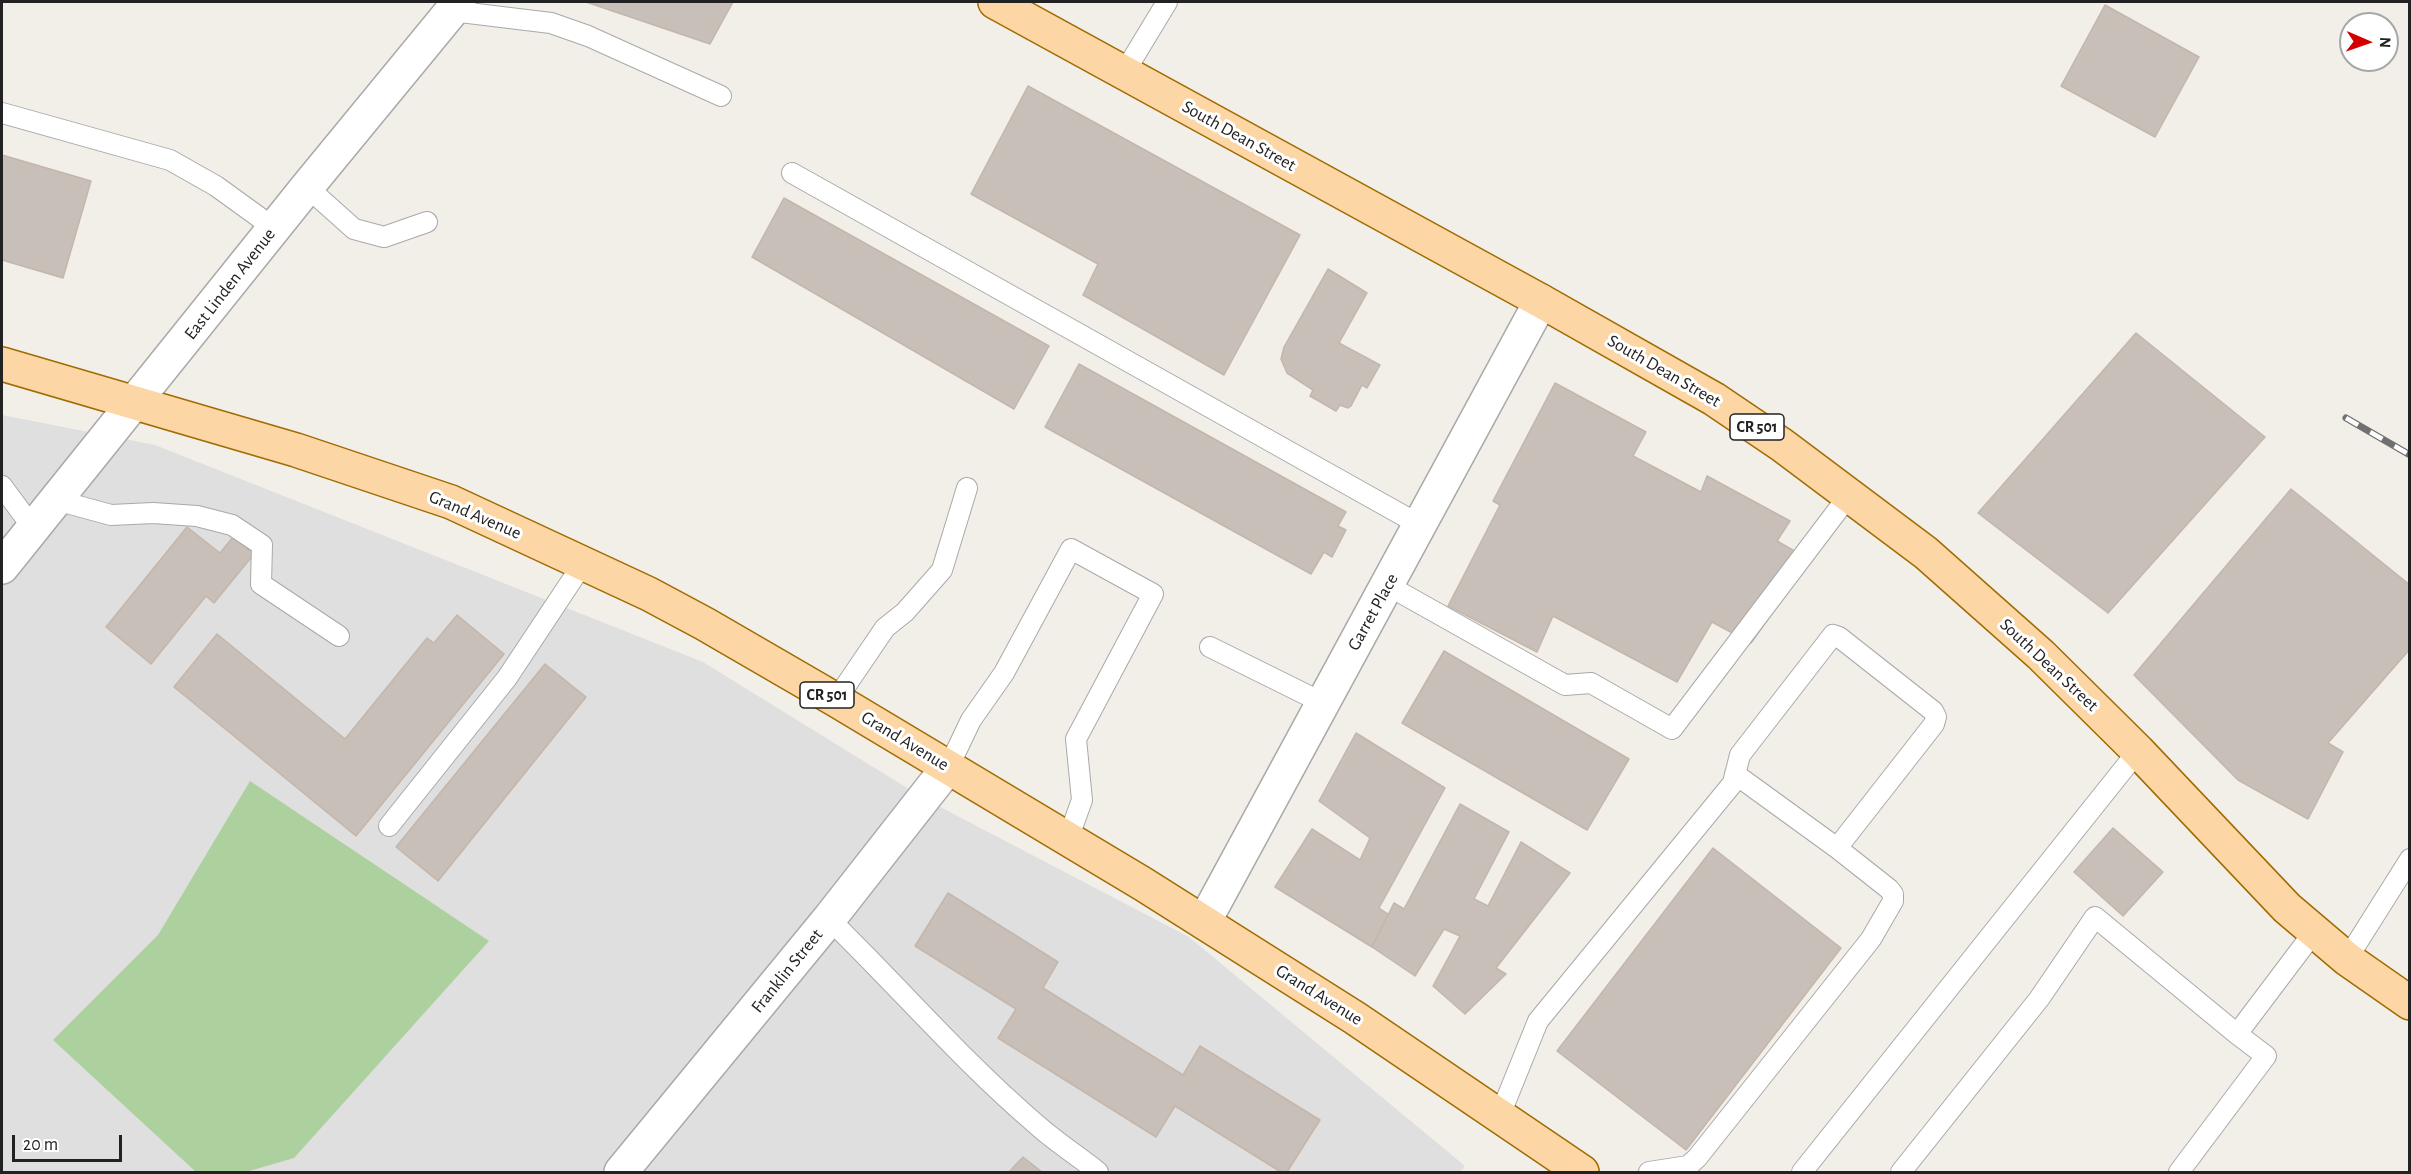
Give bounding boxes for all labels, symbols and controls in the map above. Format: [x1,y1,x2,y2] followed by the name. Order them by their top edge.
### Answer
[2339,12,2399,72] north arrow
[2377,37,2393,48] text: N
[1178,96,1300,176] street label: South Dean Street
[180,224,280,344] street label: East Linden Avenue
[1604,330,1724,412] street label: South Dean Street
[1730,414,1784,440] road number: CR 501
[426,486,524,544] street label: Grand Avenue
[1343,570,1403,654] street label: Garret Place
[1995,614,2103,716] street label: South Dean Street
[800,682,854,708] road number: CR 501
[857,706,953,776] street label: Grand Avenue
[747,925,827,1017] street label: Franklin Street
[1272,960,1366,1030] street label: Grand Avenue
[15,1123,124,1161] scale bar
[23,1136,58,1154] text: 20 m

